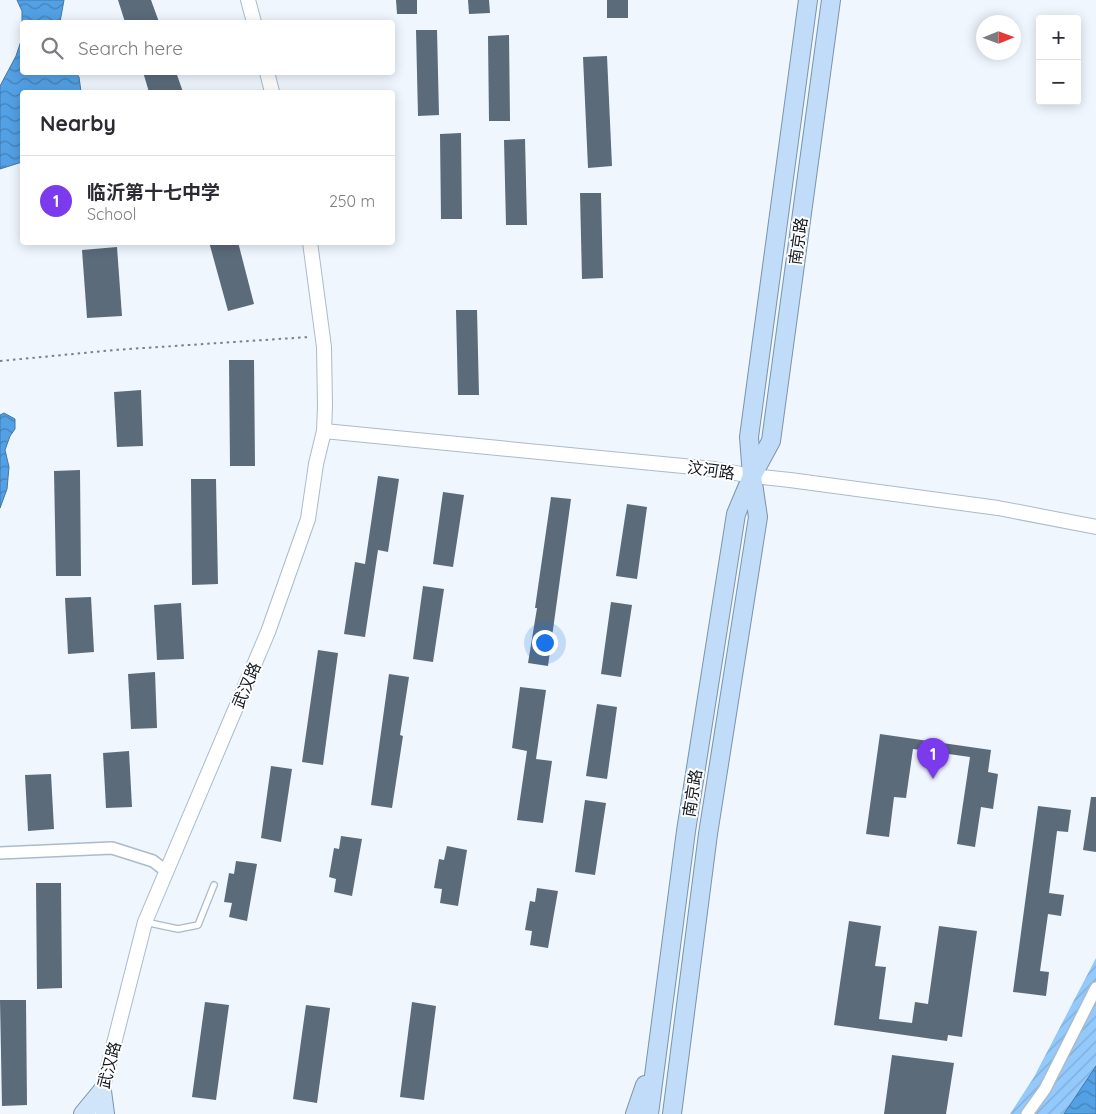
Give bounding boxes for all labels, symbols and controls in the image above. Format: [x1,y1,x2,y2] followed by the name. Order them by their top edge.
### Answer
[976,15,1021,60] north arrow
[1036,15,1081,105] map controls
[1036,15,1081,60] button: +
[20,20,395,75] search box
[38,34,66,62] icon: search
[78,36,183,60] text: Search here
[1036,60,1081,105] button: −
[40,110,116,136] text: Nearby
[87,180,220,204] text: 临沂第十七中学
[53,191,59,211] text: 1
[329,191,375,211] text: 250 m
[87,204,136,224] text: School
[785,216,811,266] street label: 南京路
[686,457,736,483] street label: 汶河路
[532,630,558,656] your location
[227,659,265,711] street label: 武汉路
[917,738,949,779] pin: 1
[678,768,706,818] street label: 南京路
[93,1039,125,1091] street label: 武汉路

